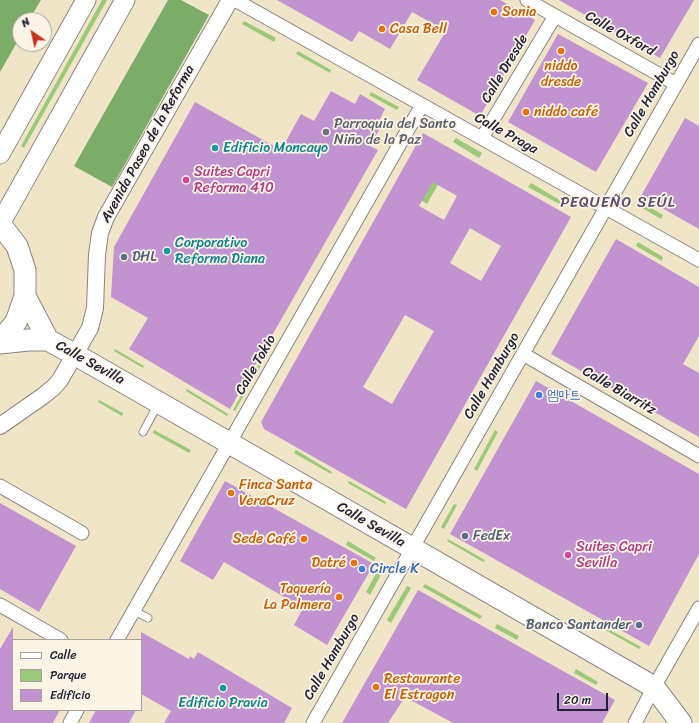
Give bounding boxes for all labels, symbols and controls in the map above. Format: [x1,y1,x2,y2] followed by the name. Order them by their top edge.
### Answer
[502,4,536,20] place label: Sonia
[489,7,499,17] marker: Sonia
[582,8,658,60] street label: Calle Oxford
[12,12,52,52] north arrow
[17,12,34,32] text: N
[390,21,447,37] place label: Casa Bell
[377,24,387,34] marker: Casa Bell
[478,32,532,106] street label: Calle Dresde
[556,46,566,56] marker: niddo dresde
[620,48,684,140] street label: Calle Hamburgo
[541,58,581,90] place label: niddo dresde
[98,62,198,226] street label: Avenida Paseo de la Reforma
[534,104,598,120] place label: niddo café
[521,107,531,117] marker: niddo café
[471,110,541,158] street label: Calle Praga
[334,116,456,148] place label: Parroquia del Santo Niño de la Paz
[321,127,331,137] marker: Parroquia del Santo Niño de la Paz
[223,140,328,156] place label: Edificio Moncayo
[210,143,220,153] marker: Edificio Moncayo
[194,164,274,196] place label: Suites Capri Reforma 410
[181,175,191,185] marker: Suites Capri Reforma 410
[560,194,676,212] district label: PEQUEÑO SEÚL
[175,235,265,268] place label: Corporativo Reforma Diana
[162,246,172,256] marker: Corporativo Reforma Diana
[132,249,157,265] place label: DHL
[119,252,129,262] marker: DHL
[460,330,524,422] street label: Calle Hamburgo
[232,332,280,398] street label: Calle Tokio
[53,337,127,389] street label: Calle Sevilla
[579,363,659,419] street label: Calle Biarritz
[547,387,581,403] place label: 엠마트
[534,390,544,400] marker: 엠마트
[239,477,312,510] place label: Finca Santa VeraCruz
[226,488,236,498] marker: Finca Santa VeraCruz
[334,499,408,551] street label: Calle Sevilla
[473,528,510,544] place label: FedEx
[233,531,296,547] place label: Sede Café
[460,531,470,541] marker: FedEx
[299,534,309,544] marker: Sede Café
[576,539,652,572] place label: Suites Capri Sevilla
[563,550,573,560] marker: Suites Capri Sevilla
[312,555,346,571] place label: Datré
[349,558,359,568] marker: Datré
[370,561,419,577] place label: Circle K
[357,564,367,574] marker: Circle K
[264,581,331,614] place label: Taquería La Palmera
[334,592,344,602] marker: Taquería La Palmera
[300,611,364,703] street label: Calle Hamburgo
[526,617,631,633] place label: Banco Santander
[634,620,644,630] marker: Banco Santander
[12,639,142,711] legend
[50,644,77,666] text: Calle
[50,664,86,686] text: Parque
[384,671,460,704] place label: Restaurante El Estragon
[371,682,381,692] marker: Restaurante El Estragon
[218,683,228,693] marker: Edificio Pravia
[50,684,90,706] text: Edificio
[559,685,610,711] scale bar
[564,689,591,711] text: 20 m
[178,695,268,711] place label: Edificio Pravia

